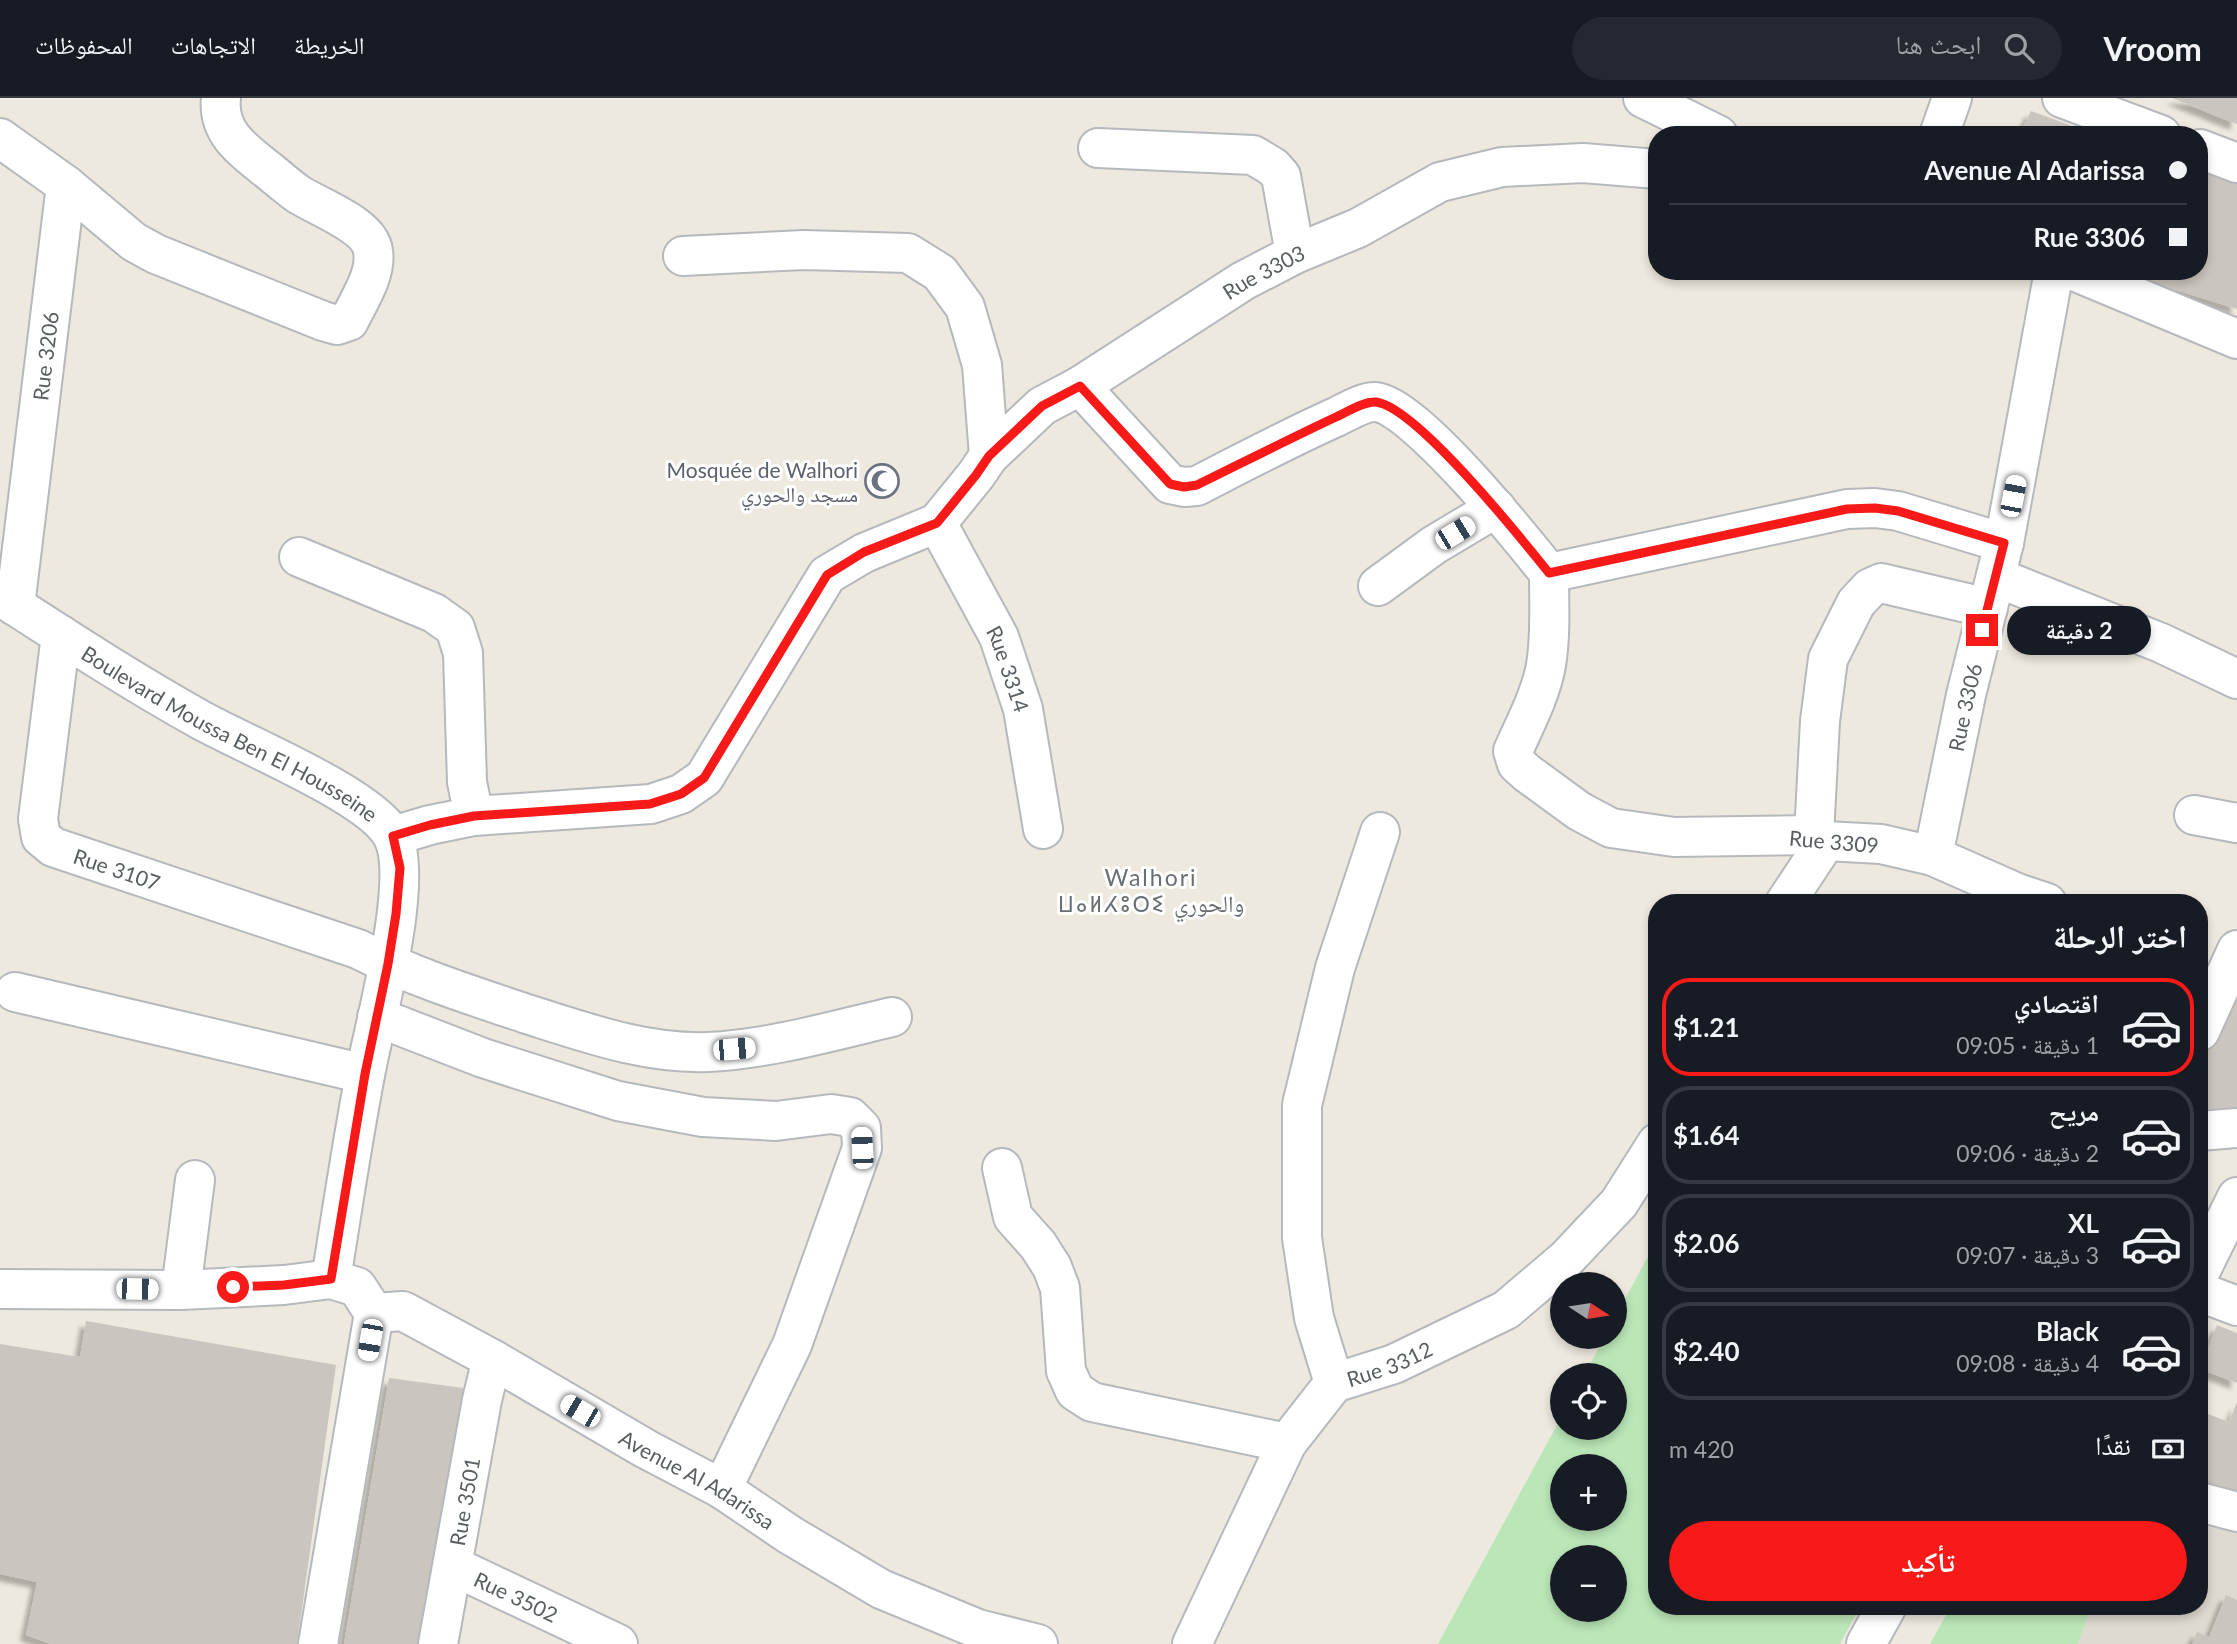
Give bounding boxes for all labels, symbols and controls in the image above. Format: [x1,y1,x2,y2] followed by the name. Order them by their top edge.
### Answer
[1572,17,2062,80] search box
[1896,28,1982,60] text: ابحث هنا
[2104,28,2202,68] text: Vroom
[2000,29,2038,67] icon: search
[35,30,133,59] text: المحفوظات
[171,30,256,59] text: الاتجاهات
[294,30,365,59] text: الخريطة
[1924,154,2145,186] text: Avenue Al Adarissa
[2034,221,2145,253] text: Rue 3306
[1217,239,1308,304] street label: Rue 3303
[27,310,63,402] street label: Rue 3206
[667,457,858,511] place label: Mosquée de Walhori مسجد والحوري
[863,462,901,500] mosque icon: Mosquée de Walhori مسجد والحوري
[1999,473,2028,519] car
[1432,513,1479,553] car
[2007,606,2150,654] callout: 2 دقيقة
[1966,614,1998,646] route end
[2045,616,2113,644] text: 2 دقيقة
[982,621,1036,715] street label: Rue 3314
[78,640,383,826] street label: Boulevard Moussa Ben El Housseine
[1942,660,1986,754] street label: Rue 3306
[1788,825,1880,857] street label: Rue 3309
[71,842,164,895] street label: Rue 3107
[1058,863,1244,923] district label: Walhori ⵡⴰⵍⵃⵓⵔⵉ والحوري
[2053,916,2187,955] text: اختر الرحلة
[2014,987,2099,1019] text: اقتصادي
[2120,996,2183,1059] icon: car
[1673,1011,1740,1043] text: $1.21
[1956,1031,2099,1059] text: 1 دقيقة · 09:05
[713,1037,756,1061] car
[2049,1095,2099,1127] text: مريح
[2120,1104,2183,1167] icon: car
[1673,1119,1740,1151] text: $1.64
[851,1126,874,1170] car
[1956,1139,2099,1167] text: 2 دقيقة · 09:06
[2068,1207,2099,1239] text: XL
[2120,1212,2183,1275] icon: car
[1673,1227,1740,1259] text: $2.06
[1956,1241,2099,1269] text: 3 دقيقة · 09:07
[217,1271,249,1303] route start
[1550,1272,1628,1349] north arrow
[1550,1272,1627,1622] map controls
[116,1278,159,1300] car
[2036,1315,2099,1347] text: Black
[357,1317,384,1363] car
[2120,1320,2183,1383] icon: car
[1343,1335,1436,1391] street label: Rue 3312
[1673,1335,1740,1367] text: $2.40
[1956,1349,2099,1377] text: 4 دقيقة · 09:08
[1550,1363,1627,1440] button: locate
[557,1391,604,1431] car
[615,1424,780,1534] street label: Avenue Al Adarissa
[2095,1429,2131,1461] text: نقدًا
[2149,1430,2187,1468] icon: cash
[1669,1435,1734,1463] text: 420 m
[1550,1454,1627,1531] button: +
[443,1455,484,1548] street label: Rue 3501
[1669,1521,2187,1601] button: تأكيد
[1550,1545,1627,1622] button: −
[470,1565,562,1626] street label: Rue 3502

